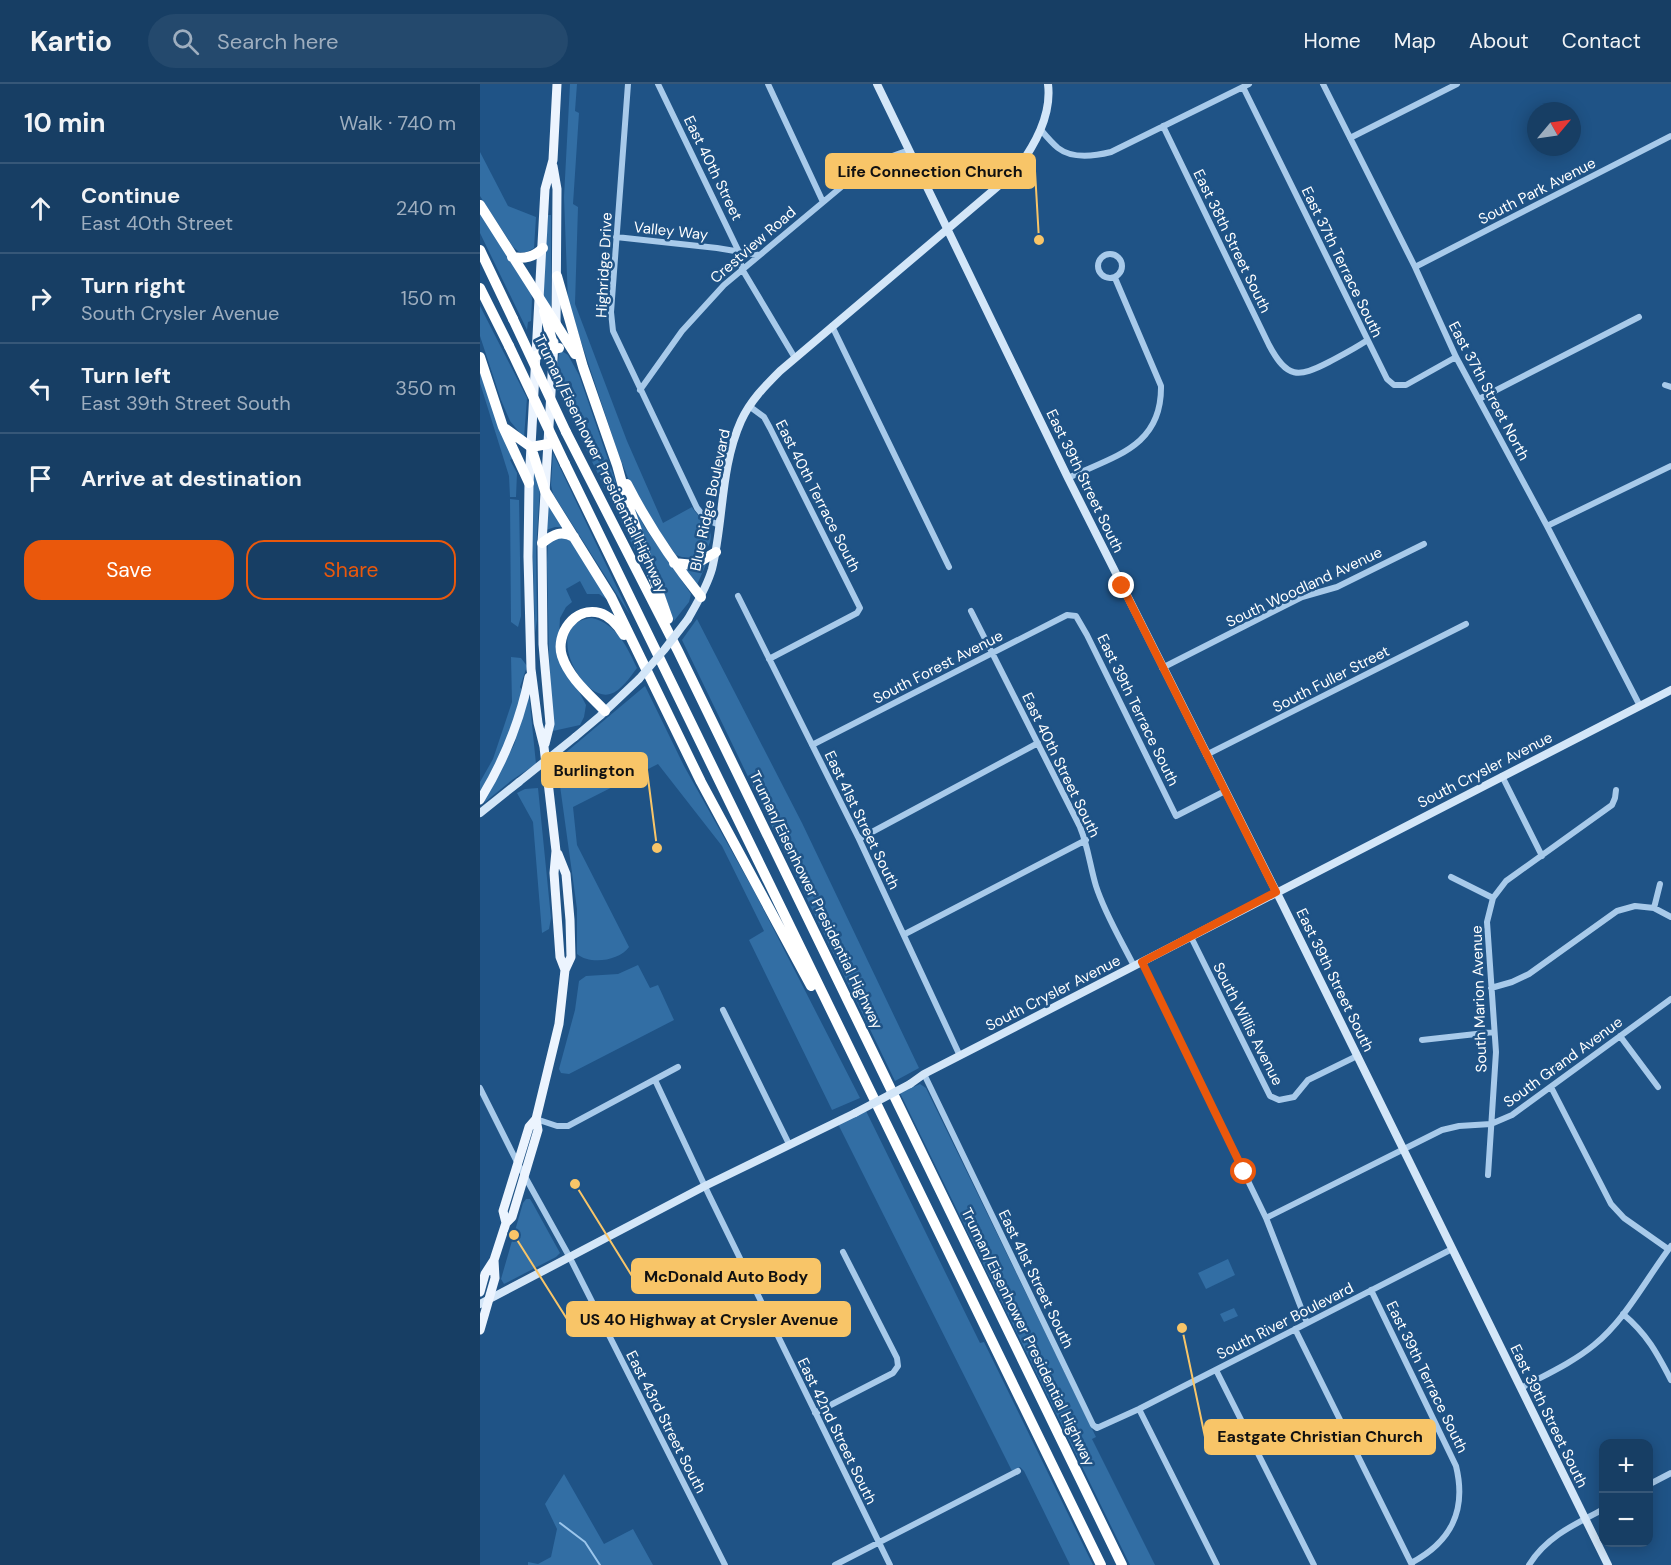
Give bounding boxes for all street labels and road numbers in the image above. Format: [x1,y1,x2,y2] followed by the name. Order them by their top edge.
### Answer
[679,112,747,224] street label: East 40th Street
[1475,153,1599,229] street label: South Park Avenue
[1189,166,1275,316] street label: East 38th Street South
[1297,183,1387,341] street label: East 37th Terrace South
[706,202,800,288] street label: Crestview Road
[591,212,617,318] street label: Highridge Drive
[633,217,710,245] street label: Valley Way
[1444,318,1534,464] street label: East 37th Street North
[530,331,673,597] street label: Truman/Eisenhower Presidential Highway
[1042,406,1128,556] street label: East 39th Street South
[771,417,865,575] street label: East 40th Terrace South
[685,427,735,573] street label: Blue Ridge Boulevard
[1223,542,1385,632] street label: South Woodland Avenue
[870,626,1006,708] street label: South Forest Avenue
[1092,631,1184,789] street label: East 39th Terrace South
[1269,641,1393,717] street label: South Fuller Street
[1017,689,1105,841] street label: East 40th Street South
[1414,727,1556,813] street label: South Crysler Avenue
[820,747,904,893] street label: East 41st Street South
[745,767,888,1033] street label: Truman/Eisenhower Presidential Highway
[1292,905,1378,1055] street label: East 39th Street South
[1466,925,1492,1073] street label: South Marion Avenue
[982,950,1124,1036] street label: South Crysler Avenue
[1208,959,1288,1089] street label: South Willis Avenue
[1499,1012,1627,1112] street label: South Grand Avenue
[957,1204,1100,1470] street label: Truman/Eisenhower Presidential Highway
[994,1206,1078,1352] street label: East 41st Street South
[1213,1278,1357,1364] street label: South River Boulevard
[1381,1298,1473,1456] street label: East 39th Terrace South
[1506,1341,1592,1491] street label: East 39th Street South
[621,1347,711,1497] street label: East 43rd Street South
[793,1354,881,1508] street label: East 42nd Street South

